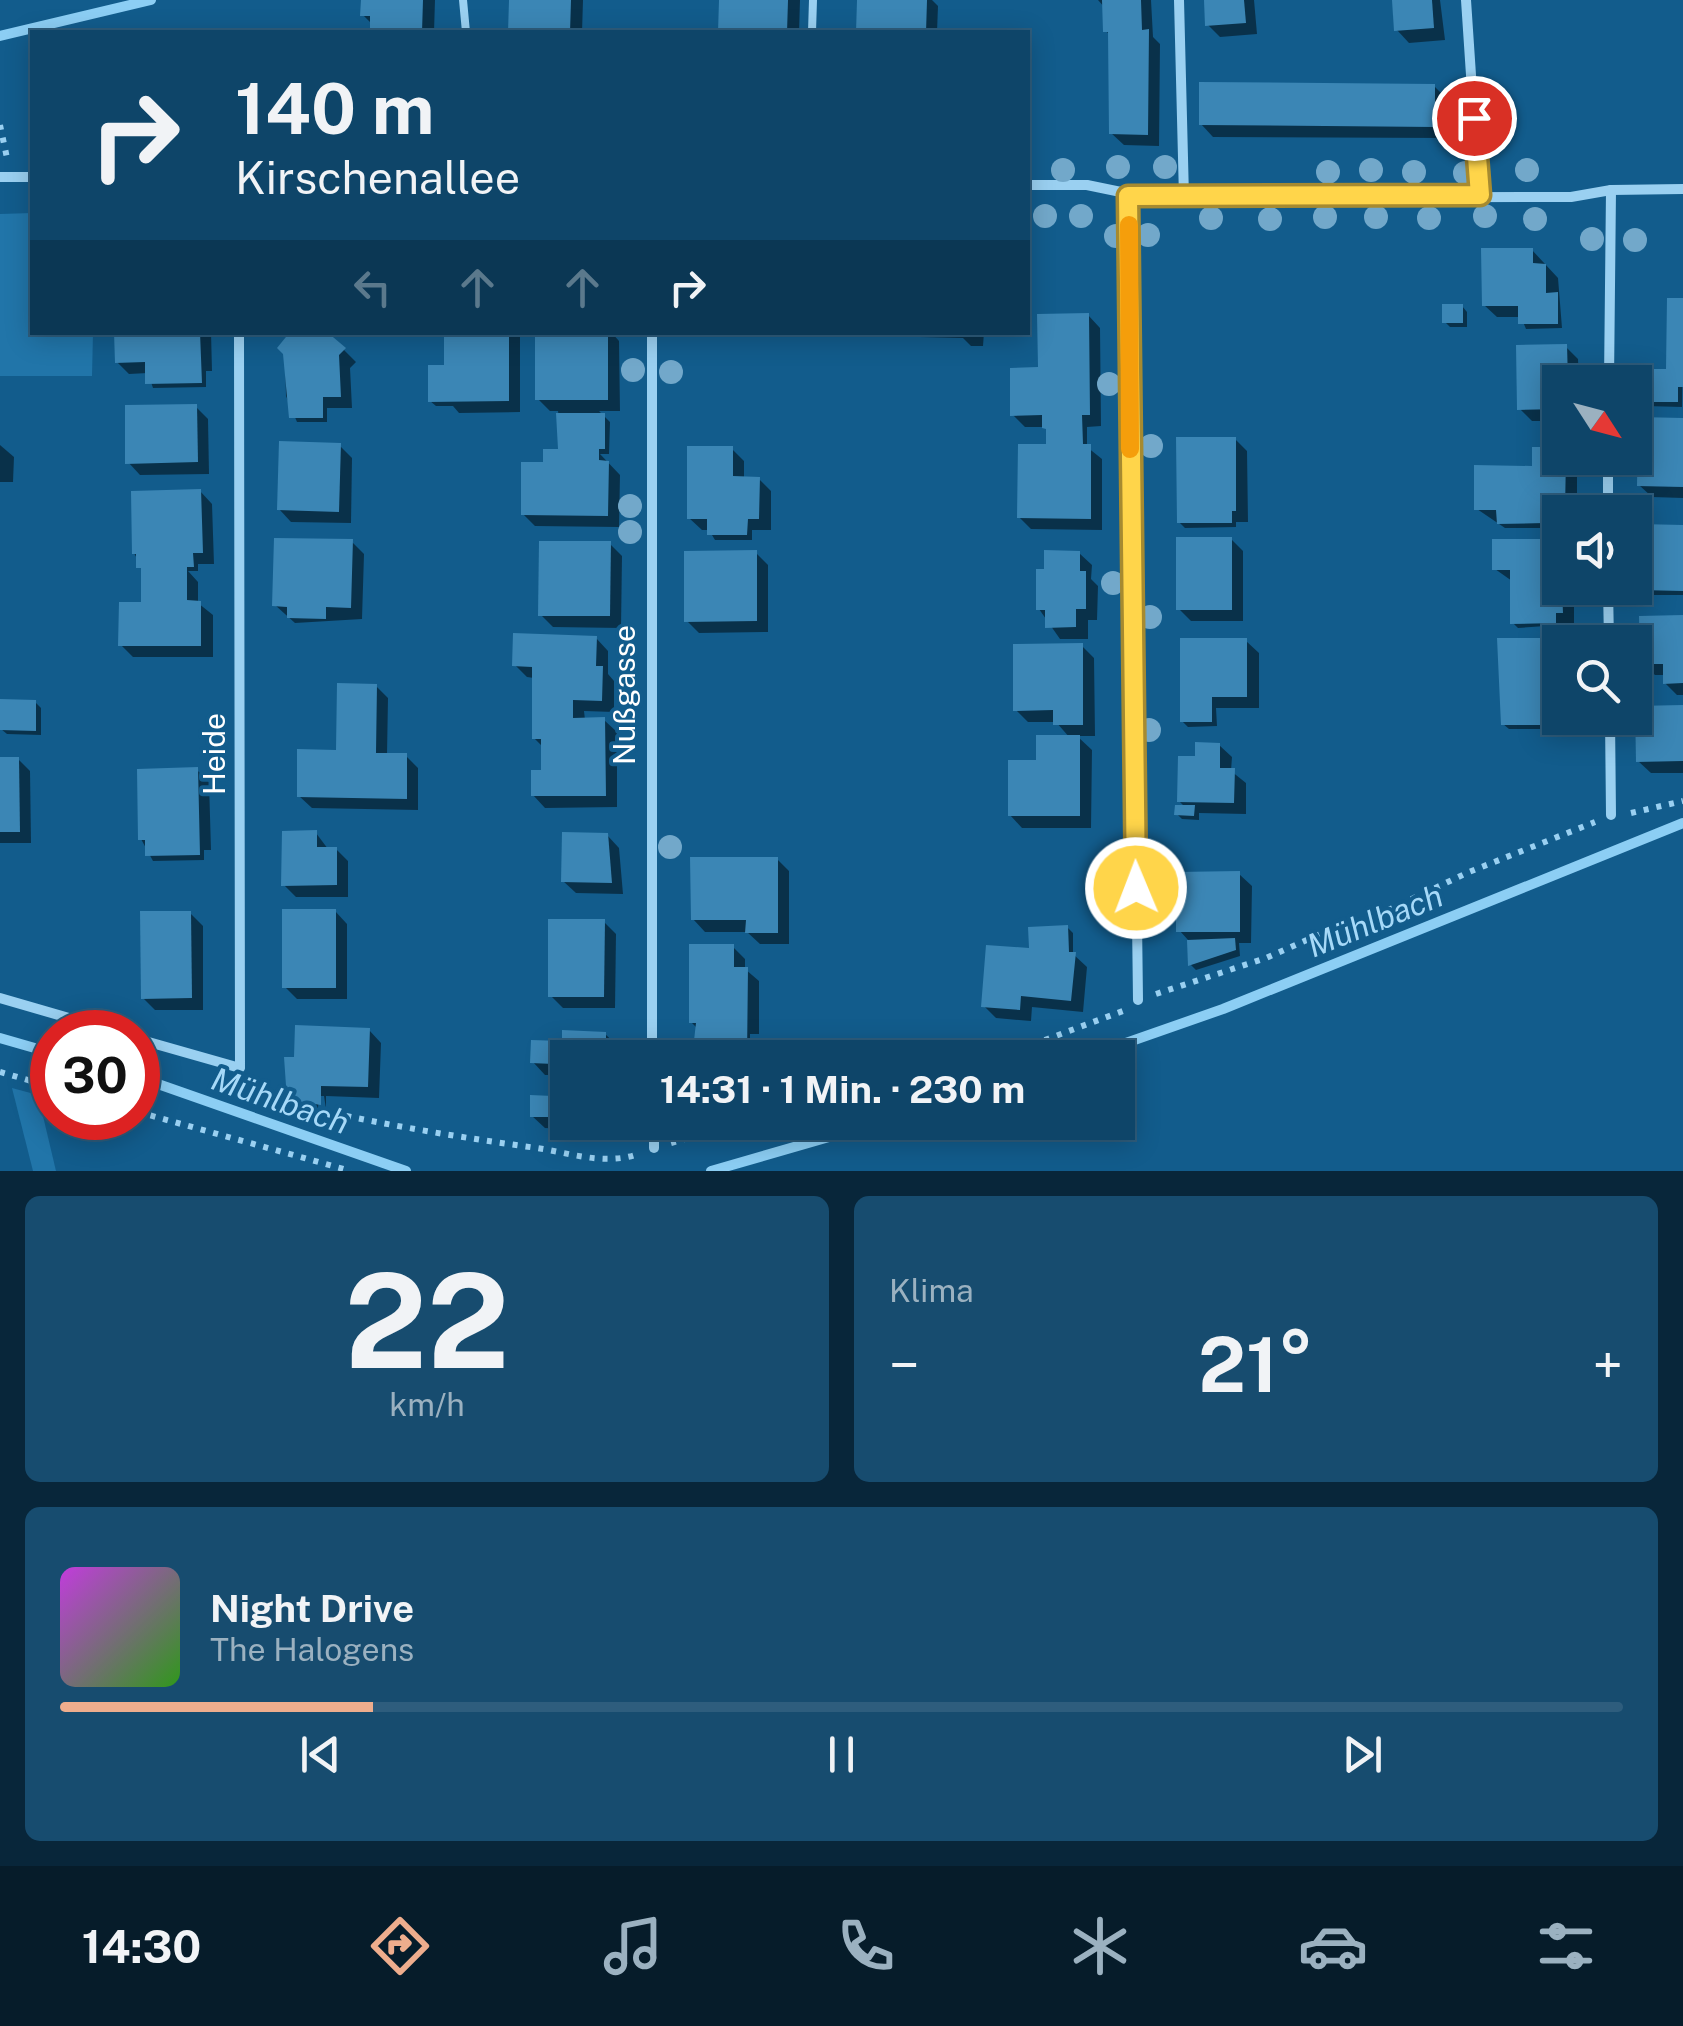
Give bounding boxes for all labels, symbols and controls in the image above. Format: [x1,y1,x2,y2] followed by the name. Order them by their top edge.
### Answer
[235,67,434,150] text: 140 m
[70,70,200,200] icon: right
[1432,76,1517,161] pin
[1447,91,1502,146] icon: arrive
[235,151,520,204] text: Kirschenallee
[345,260,400,315] icon: left
[450,260,505,315] icon: ahead
[555,260,610,315] icon: ahead
[660,260,715,315] icon: right
[1542,365,1652,475] north arrow
[1542,365,1652,735] map controls
[1542,495,1652,605] button: sound
[606,625,642,765] street label: Nußgasse
[1542,625,1652,735] button: search
[196,713,232,795] street label: Heide
[1084,836,1188,940] position arrow
[1302,877,1448,964] water label: Mühlbach
[30,1010,160,1140] speed limit sign: 30
[207,1060,354,1141] water label: Mühlbach
[660,1067,1025,1112] text: 14:31 · 1 Min. · 230 m
[344,1245,510,1397] text: 22
[889,1272,974,1309] text: Klima
[1198,1321,1314,1409] text: 21°
[889,1333,920,1397] text: −
[1593,1333,1623,1397] text: +
[389,1386,465,1423] text: km/h
[210,1586,414,1631] text: Night Drive
[210,1631,414,1668] text: The Halogens
[293,1727,348,1782] icon: previous
[814,1727,869,1782] icon: pause
[1335,1727,1390,1782] icon: next
[365,1911,435,1981] icon: directions
[598,1911,668,1981] icon: music
[831,1911,901,1981] icon: phone
[1065,1911,1135,1981] icon: climate
[1298,1911,1368,1981] icon: car
[1531,1911,1601,1981] icon: filters
[82,1920,201,1973] text: 14:30

